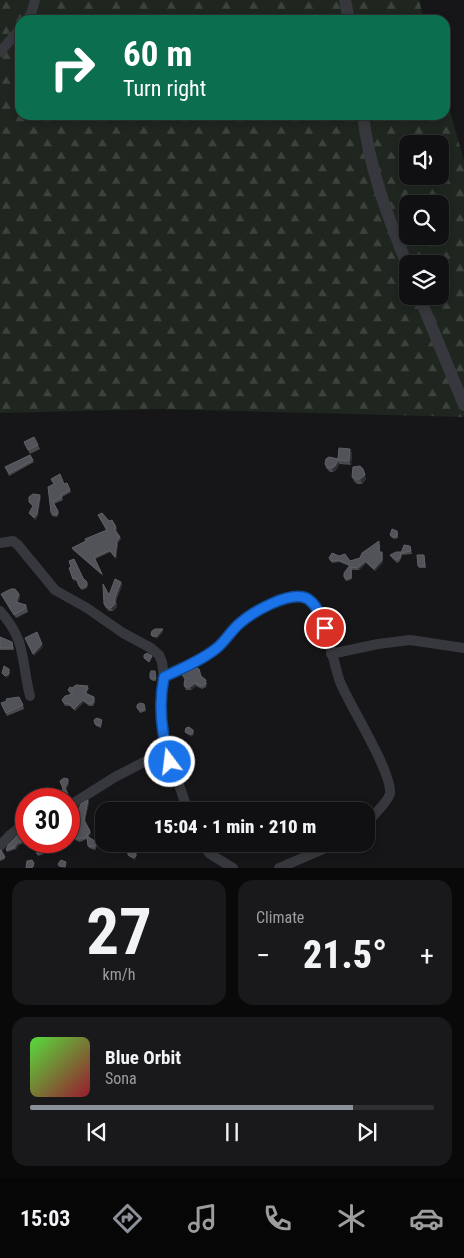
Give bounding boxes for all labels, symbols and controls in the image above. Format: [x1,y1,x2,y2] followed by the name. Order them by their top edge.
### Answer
[123,34,192,75] text: 60 m
[40,35,105,100] icon: right
[123,76,206,101] text: Turn right
[399,135,449,305] map controls
[399,135,449,185] button: sound
[399,195,449,245] button: search
[399,255,449,305] button: layers
[304,607,346,649] pin
[311,614,339,642] icon: arrive
[143,735,195,787] position arrow
[15,788,80,853] speed limit sign: 30
[154,815,316,838] text: 15:04 · 1 min · 210 m
[86,894,152,970] text: 27
[256,908,304,927] text: Climate
[303,933,387,977] text: 21.5°
[256,939,270,972] text: −
[420,939,434,972] text: +
[103,965,135,984] text: km/h
[105,1046,181,1069] text: Blue Orbit
[105,1069,137,1088] text: Sona
[83,1118,111,1146] icon: previous
[218,1118,246,1146] icon: pause
[353,1118,381,1146] icon: next
[110,1201,145,1236] icon: directions
[185,1201,220,1236] icon: music
[260,1201,295,1236] icon: phone
[334,1201,369,1236] icon: climate
[409,1201,444,1236] icon: car
[20,1206,70,1231] text: 15:03

